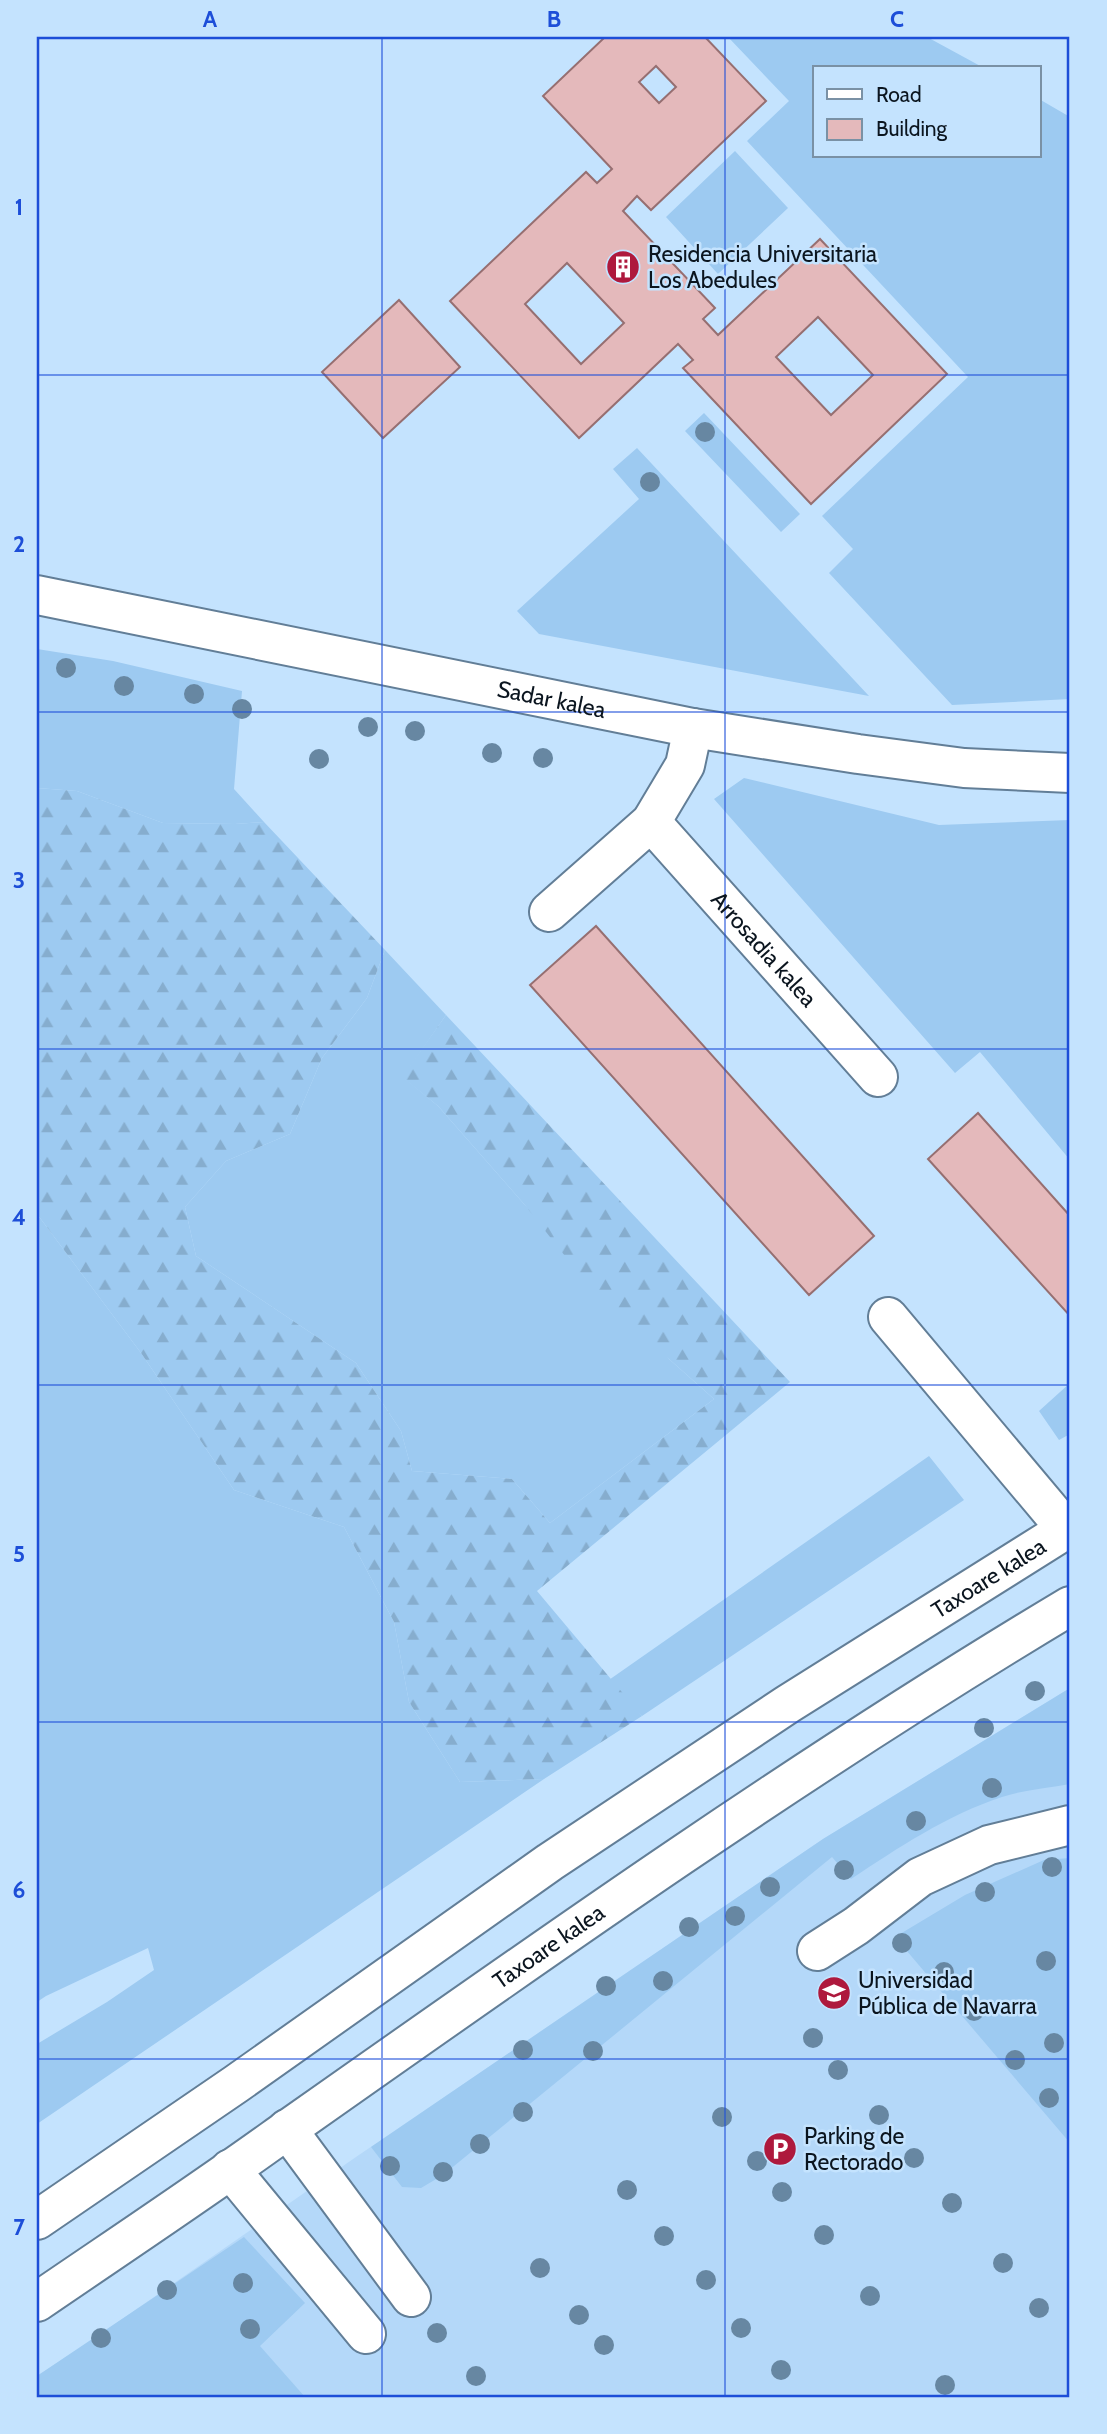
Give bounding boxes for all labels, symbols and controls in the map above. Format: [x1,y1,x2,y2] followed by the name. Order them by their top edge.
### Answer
[203,5,218,33] text: A
[547,5,561,33] text: B
[890,5,904,33] text: C
[813,66,1040,158] legend
[876,82,922,107] text: Road
[876,116,948,141] text: Building
[15,193,23,221] text: 1
[648,240,877,294] place label: Residencia Universitaria Los Abedules
[604,248,642,286] building icon: Residencia Universitaria Los Abedules
[13,530,25,558] text: 2
[495,675,608,724] street label: Sadar kalea
[13,866,25,894] text: 3
[705,886,823,1012] street label: Arrosadia kalea
[12,1203,26,1231] text: 4
[926,1532,1051,1624] street label: Taxoare kalea
[13,1540,25,1568] text: 5
[13,1876,25,1904] text: 6
[487,1898,610,1995] street label: Taxoare kalea
[858,1966,1037,2020] place label: Universidad Pública de Navarra
[815,1974,853,2012] school or university icon: Universidad Pública de Navarra
[804,2122,905,2176] place label: Parking de Rectorado
[761,2130,799,2168] parking icon: Parking de Rectorado
[13,2213,25,2241] text: 7

